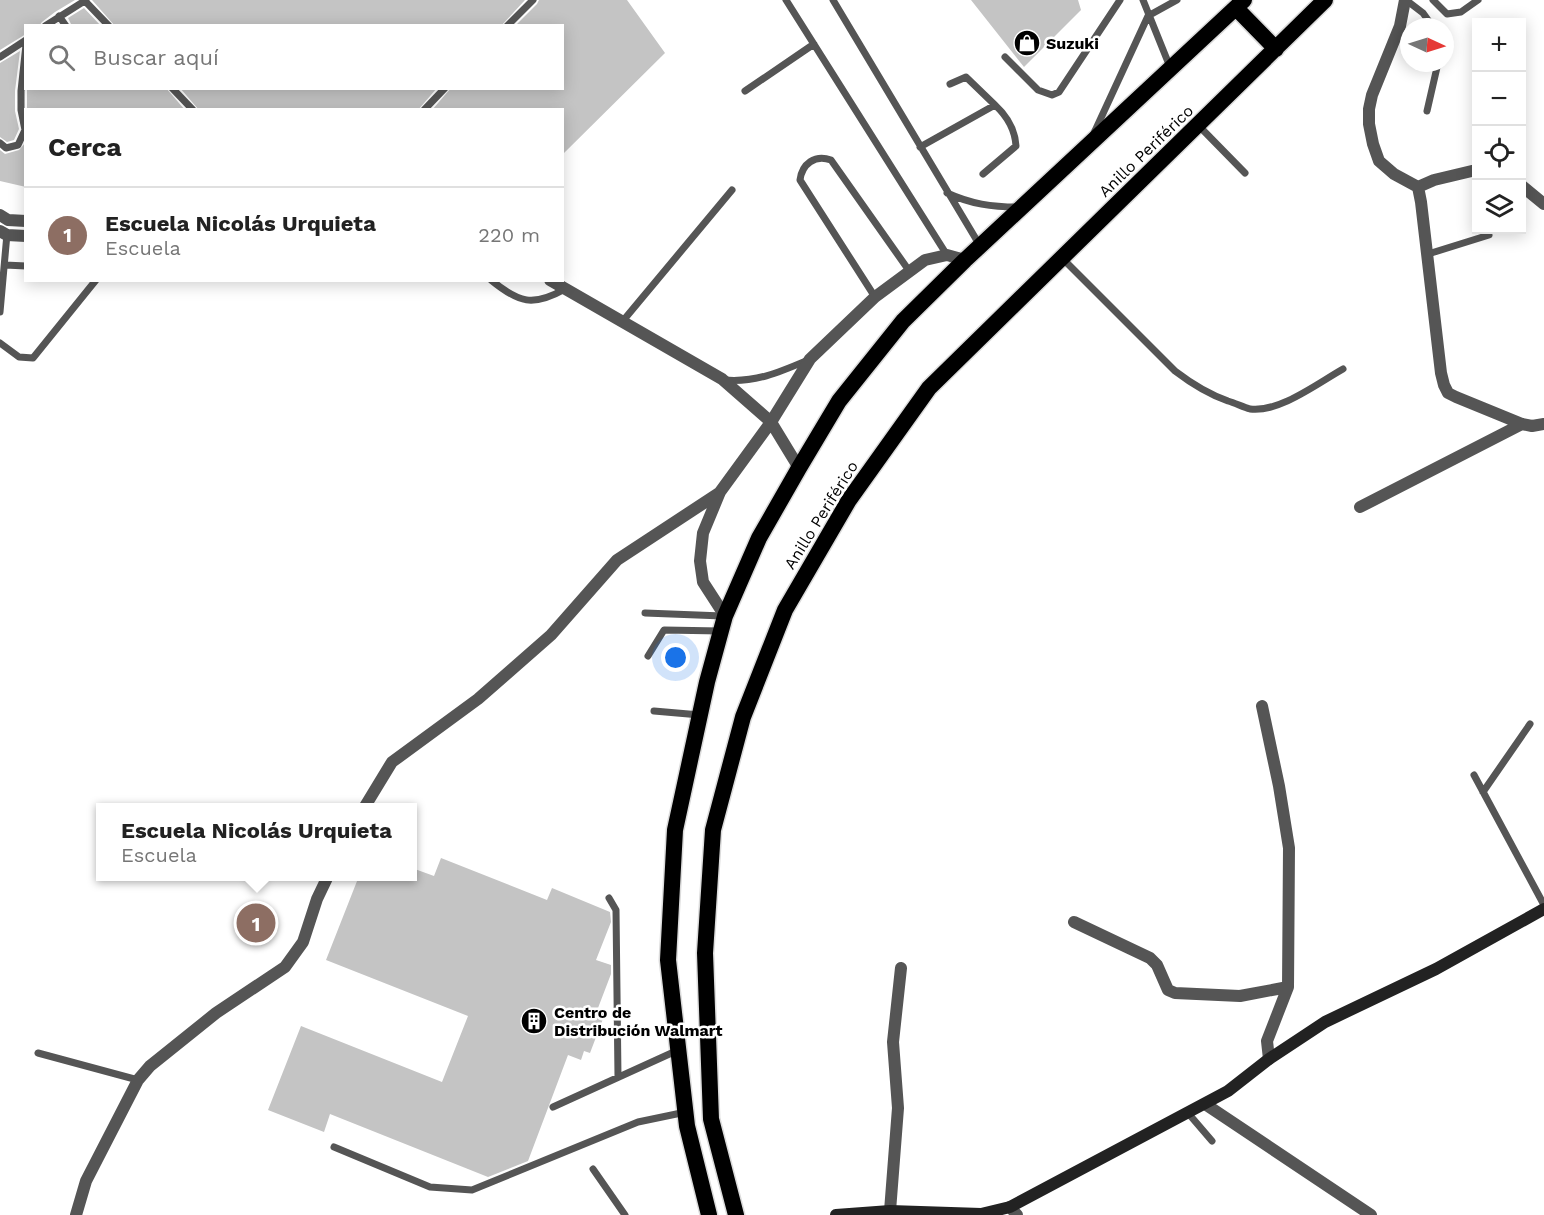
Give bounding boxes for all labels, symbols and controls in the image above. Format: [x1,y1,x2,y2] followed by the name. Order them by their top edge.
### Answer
[1400,18,1454,72] north arrow
[1472,18,1526,234] map controls
[1472,18,1526,72] button: +
[24,24,564,90] search box
[1012,28,1042,58] shop icon: Suzuki
[1046,34,1099,53] place label: Suzuki
[45,41,78,74] icon: search
[93,45,219,70] text: Buscar aquí
[1472,72,1526,126] button: −
[1095,101,1197,201] street label: Anillo Periférico
[1472,126,1526,180] button: locate
[48,132,122,162] text: Cerca
[1472,180,1526,234] button: layers
[105,211,376,236] text: Escuela Nicolás Urquieta
[63,223,72,247] text: 1
[478,223,540,247] text: 220 m
[105,236,181,260] text: Escuela
[780,457,862,573] street label: Anillo Periférico
[661,643,690,672] your location
[96,803,417,881] popup
[121,818,392,843] text: Escuela Nicolás Urquieta
[121,843,197,867] text: Escuela
[236,900,276,946] pin: 1
[554,1003,722,1040] place label: Centro de Distribución Walmart
[519,1006,549,1036] building icon: Centro de Distribución Walmart

